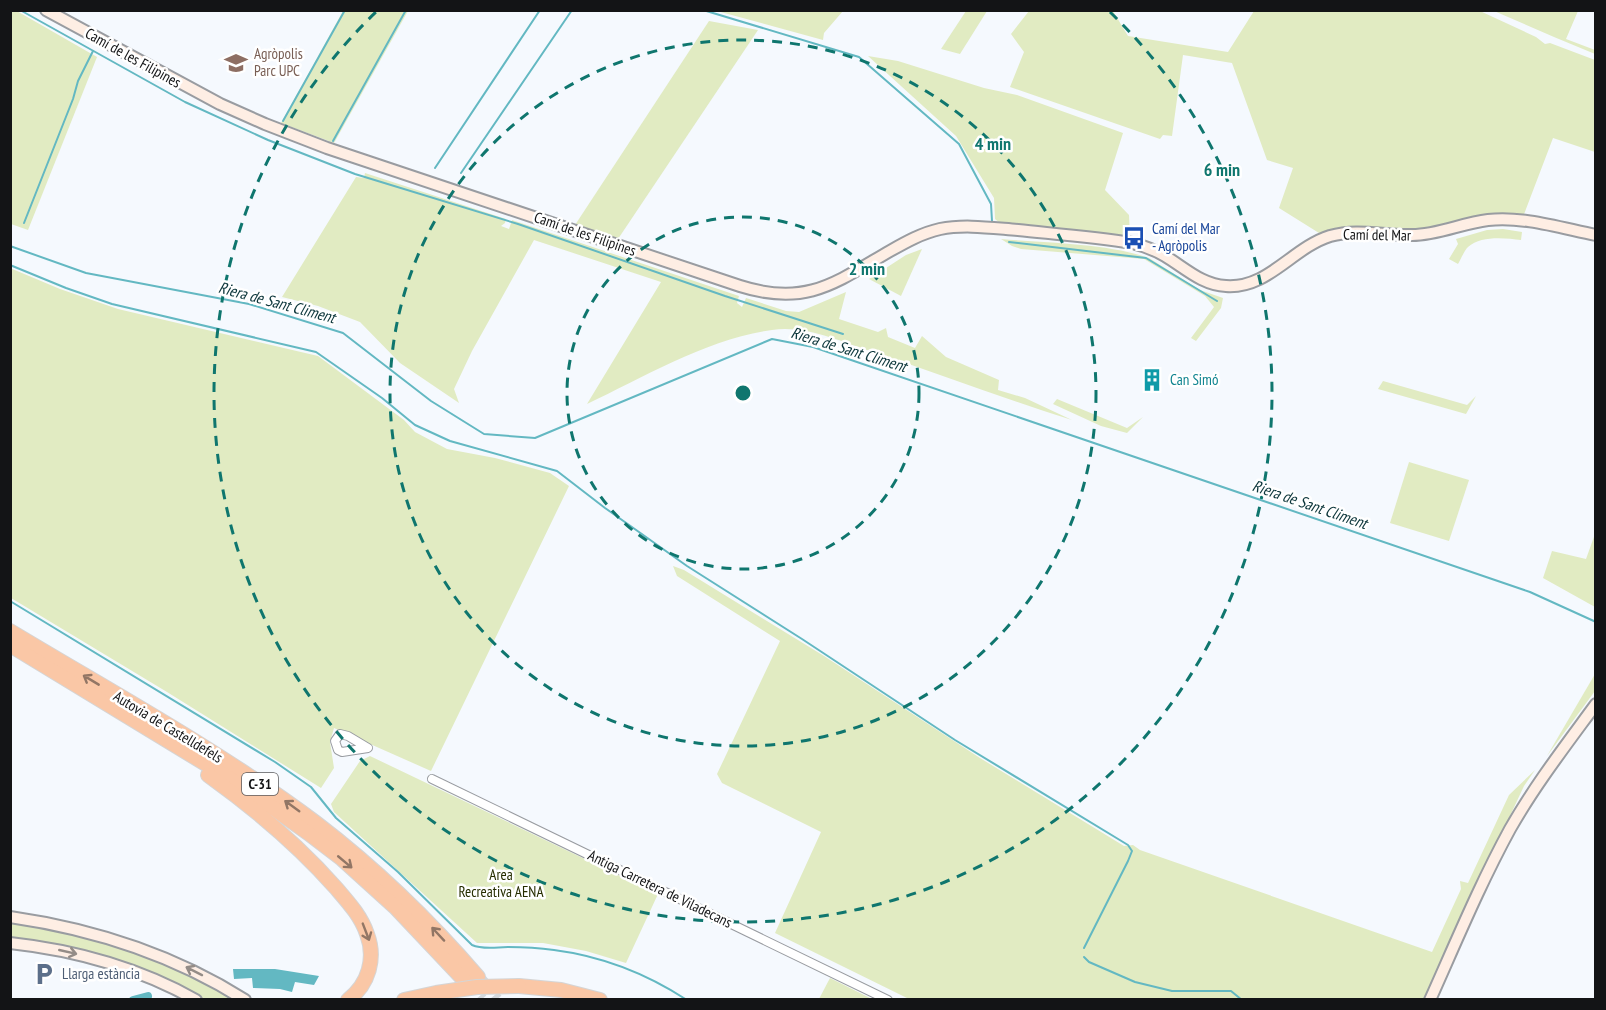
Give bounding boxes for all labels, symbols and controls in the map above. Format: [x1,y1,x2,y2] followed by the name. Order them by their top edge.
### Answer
[82,23,184,92] street label: Camí de les Filipines
[254,44,303,80] place label: Agròpolis Parc UPC
[223,50,249,76] school or university icon: Agròpolis Parc UPC
[975,132,1011,155] text: 4 min
[1204,158,1240,181] text: 6 min
[532,207,639,260] street label: Camí de les Filipines
[1152,219,1221,255] place label: Camí del Mar - Agròpolis
[1343,224,1412,245] street label: Camí del Mar
[1121,225,1147,251] bus stop icon: Camí del Mar - Agròpolis
[849,257,885,280] text: 2 min
[217,277,339,328] water label: Riera de Sant Climent
[789,322,911,377] water label: Riera de Sant Climent
[1139,367,1165,393] building icon: Can Simó
[1170,370,1218,389] place label: Can Simó
[733,383,753,403] centre of rings
[1250,475,1371,533] water label: Riera de Sant Climent
[83,673,100,685] one-way arrow
[110,686,226,767] street label: Autovia de Castelldefels
[242,773,278,795] road number: C-31
[284,800,300,812] one-way arrow
[585,845,735,932] street label: Antiga Carretera de Viladecans
[337,855,352,869] one-way arrow
[458,865,544,901] park label: Area Recreativa AENA
[361,923,372,941] one-way arrow
[431,926,446,941] one-way arrow
[58,947,77,959] one-way arrow
[31,961,57,987] parking icon: Llarga estància
[62,964,140,983] place label: Llarga estància
[185,965,203,977] one-way arrow

